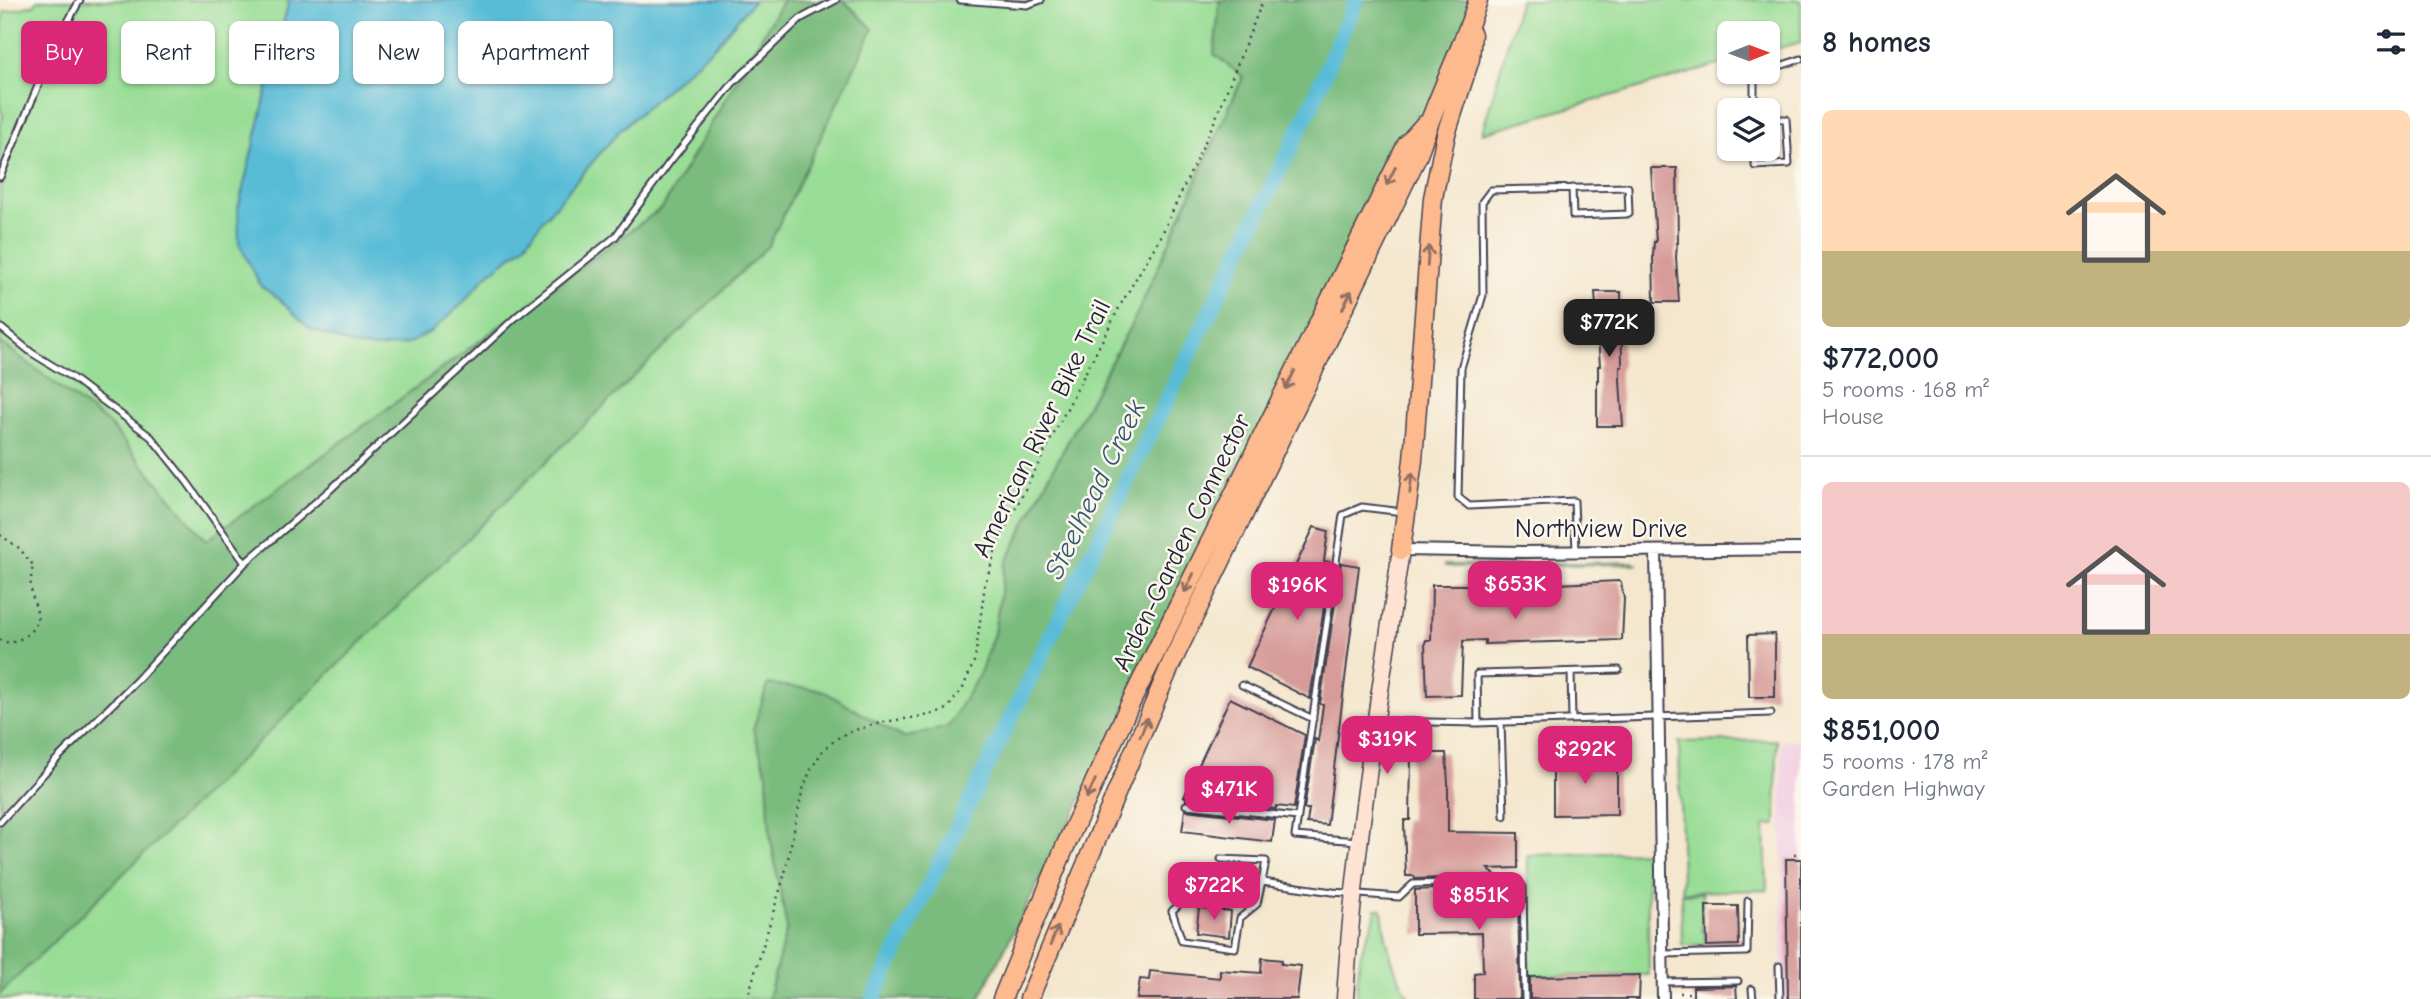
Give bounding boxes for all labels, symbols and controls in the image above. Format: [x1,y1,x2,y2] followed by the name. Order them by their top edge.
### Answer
[21,21,107,84] chip: Buy
[121,21,215,84] chip: Rent
[229,21,339,84] chip: Filters
[353,21,444,84] chip: New
[458,21,613,84] chip: Apartment
[1717,21,1780,84] north arrow
[1717,21,1780,161] map controls
[2372,23,2410,61] icon: filters
[1822,25,1931,60] text: 8 homes
[1717,98,1780,161] button: layers
[2053,155,2179,281] icon: home
[1384,165,1398,186] one-way arrow
[1422,245,1435,268] one-way arrow
[1341,290,1354,311] one-way arrow
[966,295,1117,562] street label: American River Bike Trail
[1560,300,1658,359] pin: $772K
[1580,308,1638,335] text: $772K
[1822,341,1939,376] text: $772,000
[1282,369,1296,390] one-way arrow
[1822,376,1989,403] text: 5 rooms · 168 m²
[1038,394,1152,584] water label: Steelhead Creek
[1822,403,1884,430] text: House
[1106,408,1258,676] street label: Arden-Garden Connector
[1404,472,1417,494] one-way arrow
[1515,514,1687,544] street label: Northview Drive
[2053,527,2179,653] icon: home
[1248,562,1346,622] pin: $196K
[1466,562,1564,621] pin: $653K
[1484,570,1546,597] text: $653K
[1267,571,1327,598] text: $196K
[1181,572,1195,593] one-way arrow
[1822,713,1940,748] text: $851,000
[1138,716,1151,738] one-way arrow
[1338,716,1436,776] pin: $319K
[1357,725,1417,752] text: $319K
[1536,726,1634,786] pin: $292K
[1554,735,1616,762] text: $292K
[1822,748,1987,775] text: 5 rooms · 178 m²
[1180,766,1278,826] pin: $471K
[1201,775,1257,802] text: $471K
[1822,775,1985,802] text: Garden Highway
[1084,777,1097,799] one-way arrow
[1165,862,1263,922] pin: $722K
[1184,871,1244,898] text: $722K
[1430,872,1528,932] pin: $851K
[1449,881,1509,908] text: $851K
[1049,925,1062,947] one-way arrow

